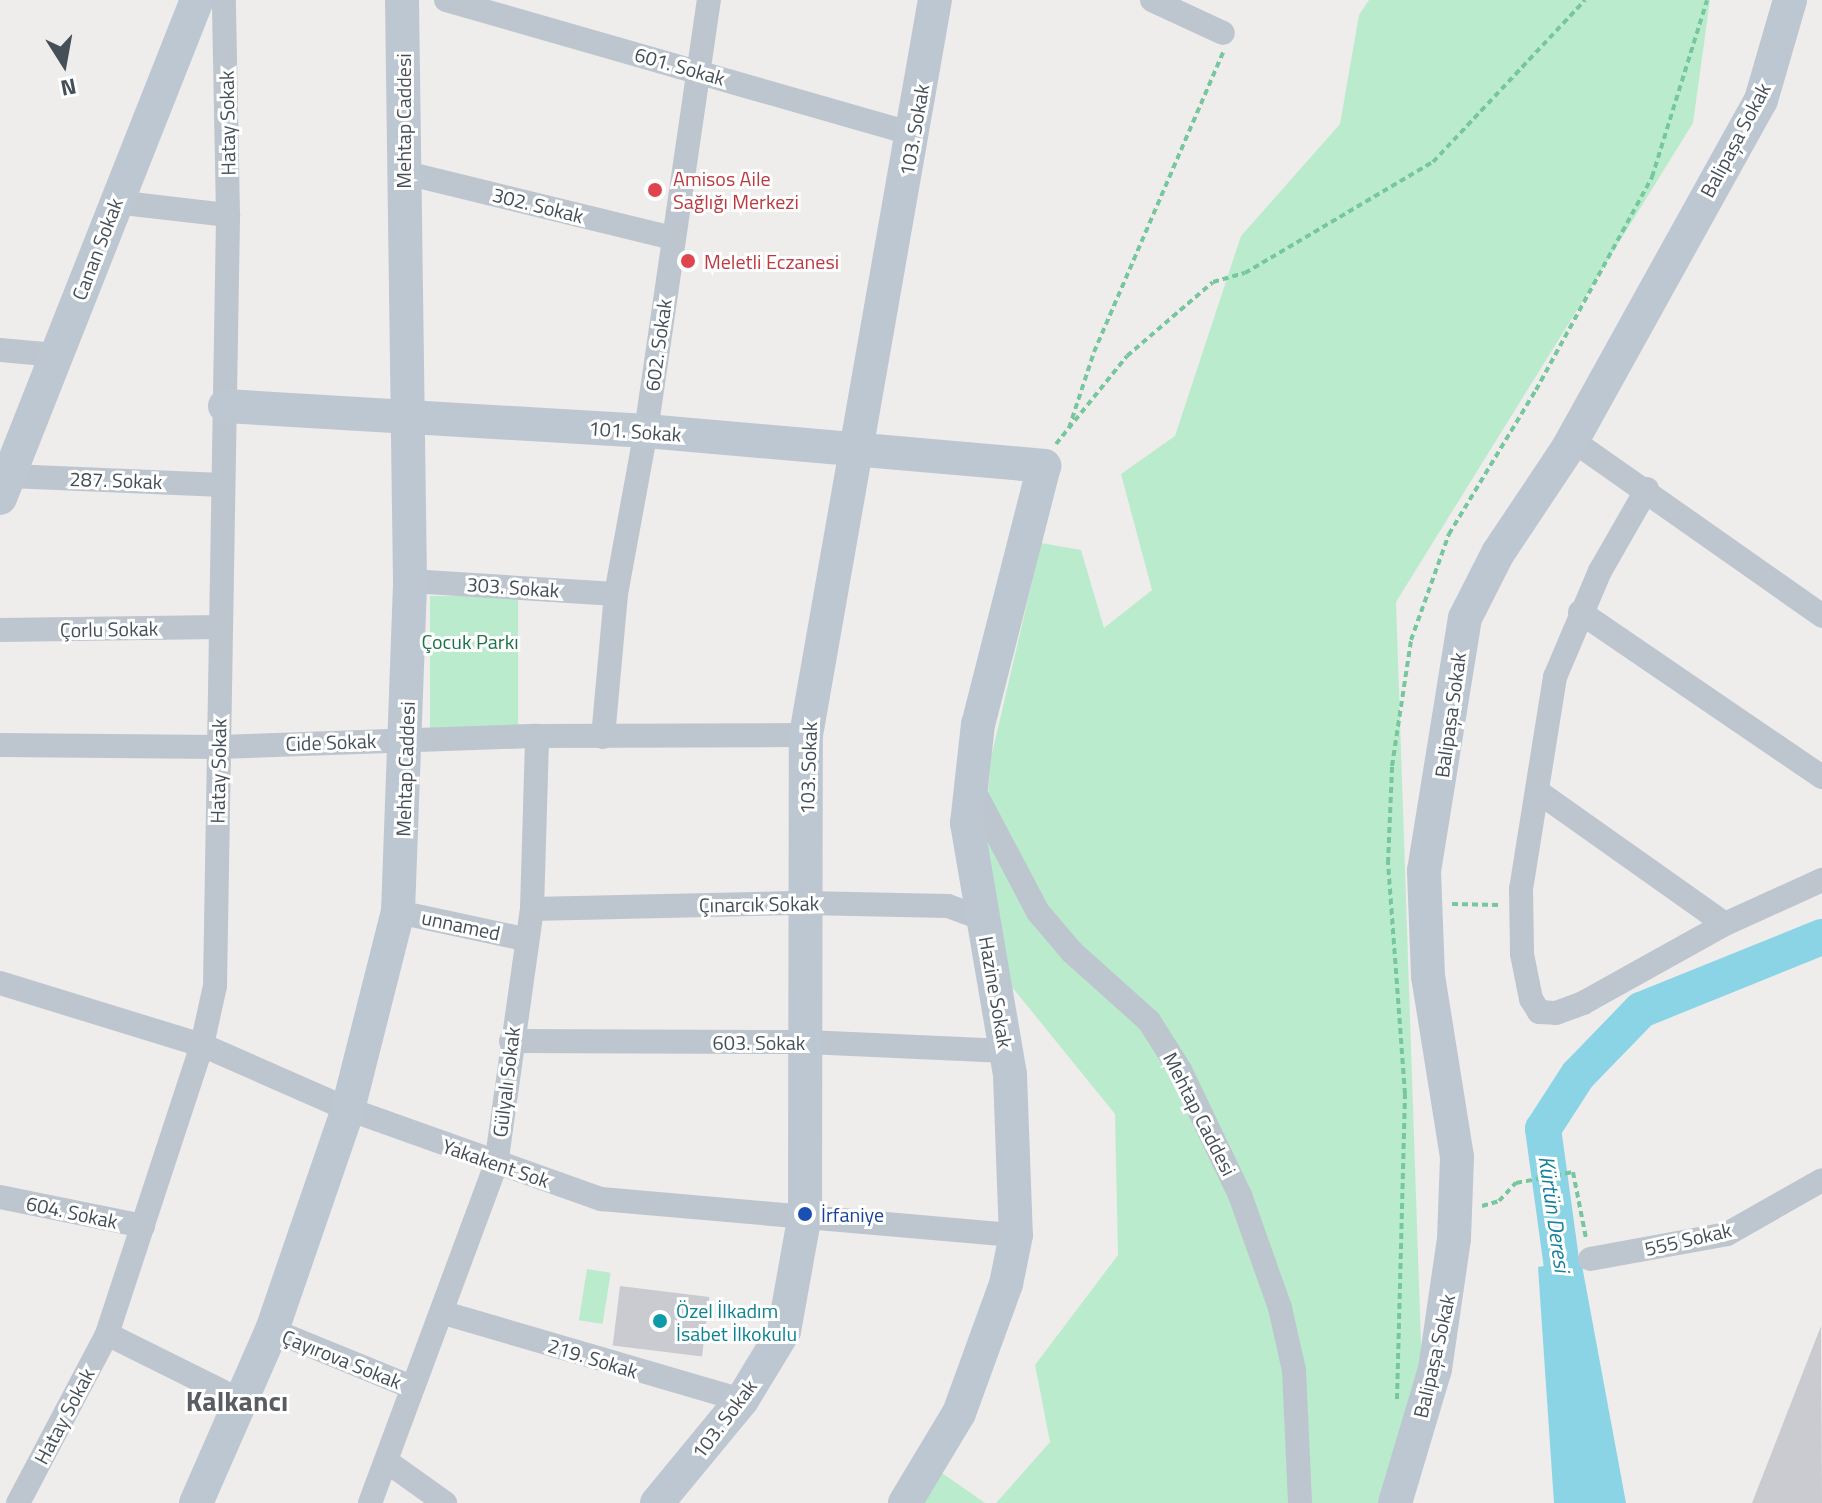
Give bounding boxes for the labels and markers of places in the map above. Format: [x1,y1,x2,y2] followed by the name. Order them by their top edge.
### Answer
[673,166,799,213] place label: Amisos Aile Sağlığı Merkezi
[644,179,666,201] marker: Amisos Aile Sağlığı Merkezi
[704,249,839,273] place label: Meletli Eczanesi
[679,252,697,270] marker: Meletli Eczanesi
[821,1202,884,1226] place label: İrfaniye
[796,1205,814,1223] marker: İrfaniye
[676,1298,797,1345] place label: Özel İlkadım İsabet İlkokulu
[651,1312,669,1330] marker: Özel İlkadım İsabet İlkokulu

